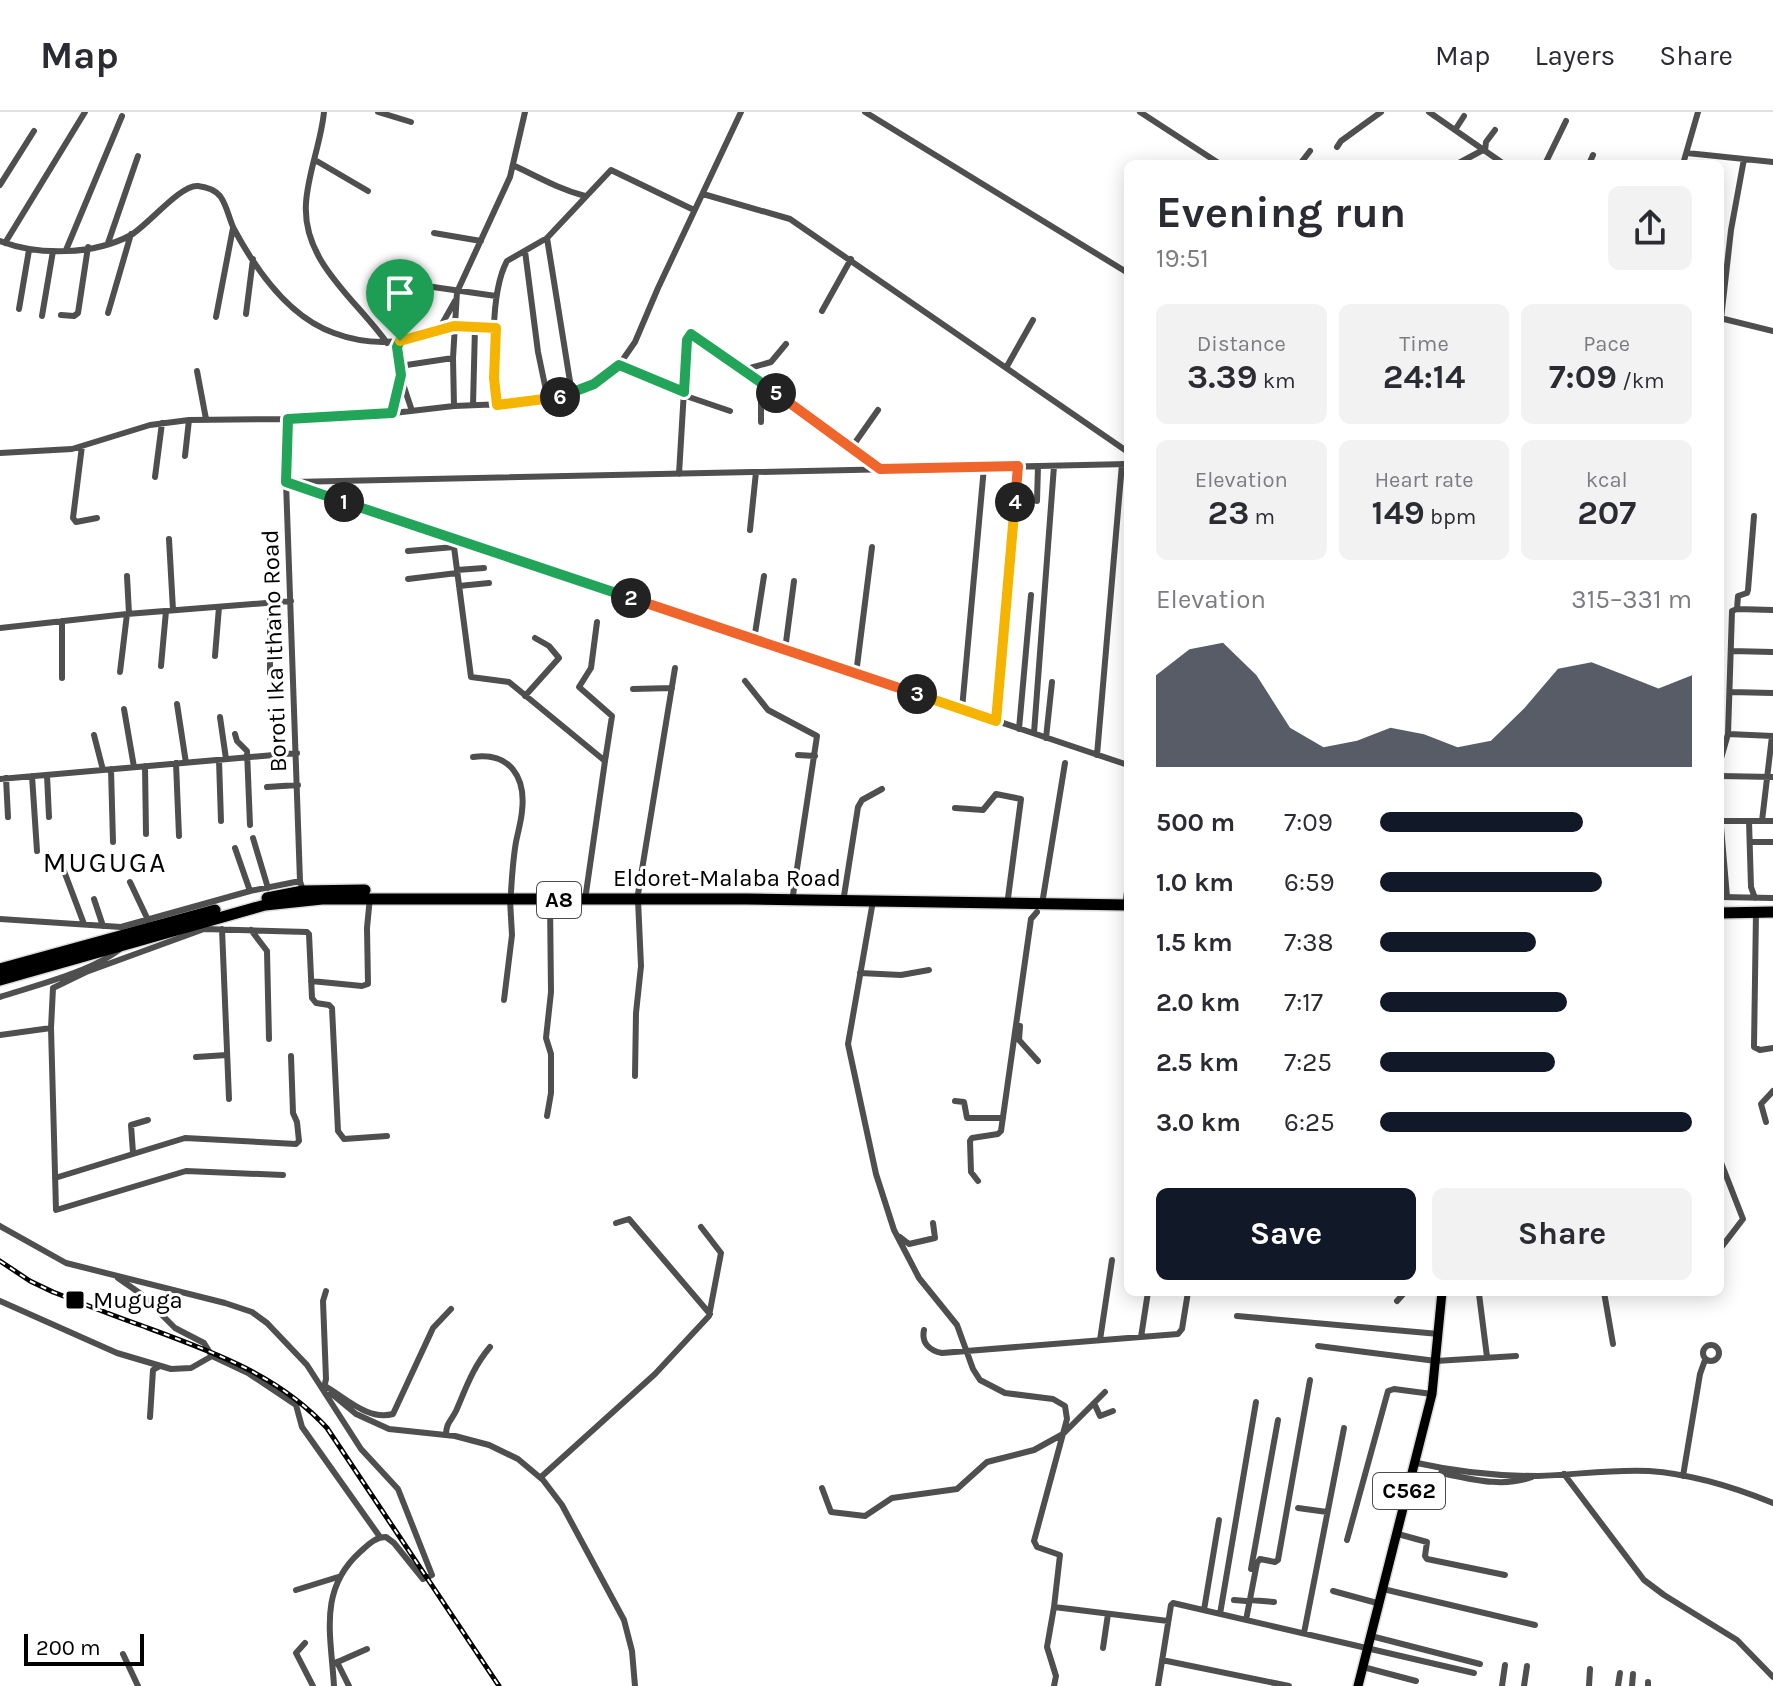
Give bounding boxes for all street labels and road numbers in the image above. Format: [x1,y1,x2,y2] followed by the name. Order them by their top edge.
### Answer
[256,529,292,773] street label: Boroti Ika Ithano Road
[613,864,841,892] street label: Eldoret-Malaba Road
[537,882,581,918] road number: A8
[1373,1473,1445,1509] road number: C562

